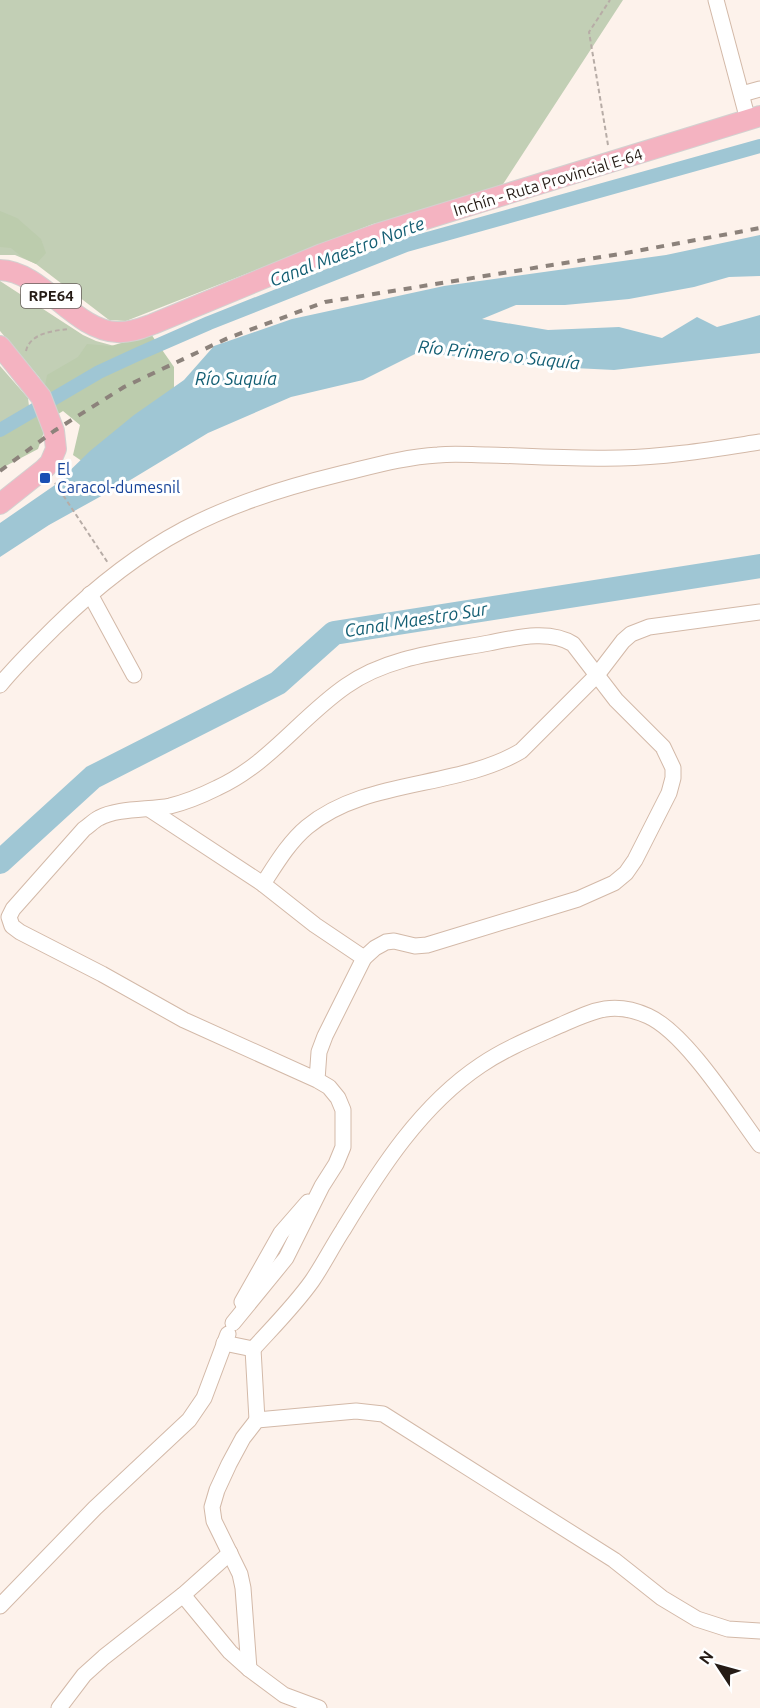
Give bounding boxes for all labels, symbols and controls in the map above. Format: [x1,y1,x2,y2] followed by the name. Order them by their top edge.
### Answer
[451,145,645,219] street label: Inchín - Ruta Provincial E-64
[266,212,427,290] water label: Canal Maestro Norte
[21,284,81,308] road number: RPE64
[417,336,581,372] water label: Río Primero o Suquía
[195,368,277,388] water label: Río Suquía
[57,460,180,496] place label: El Caracol-dumesnil
[38,471,52,485] marker: El Caracol-dumesnil
[343,598,490,640] water label: Canal Maestro Sur
[688,1636,748,1696] north arrow
[695,1647,717,1667] text: N

